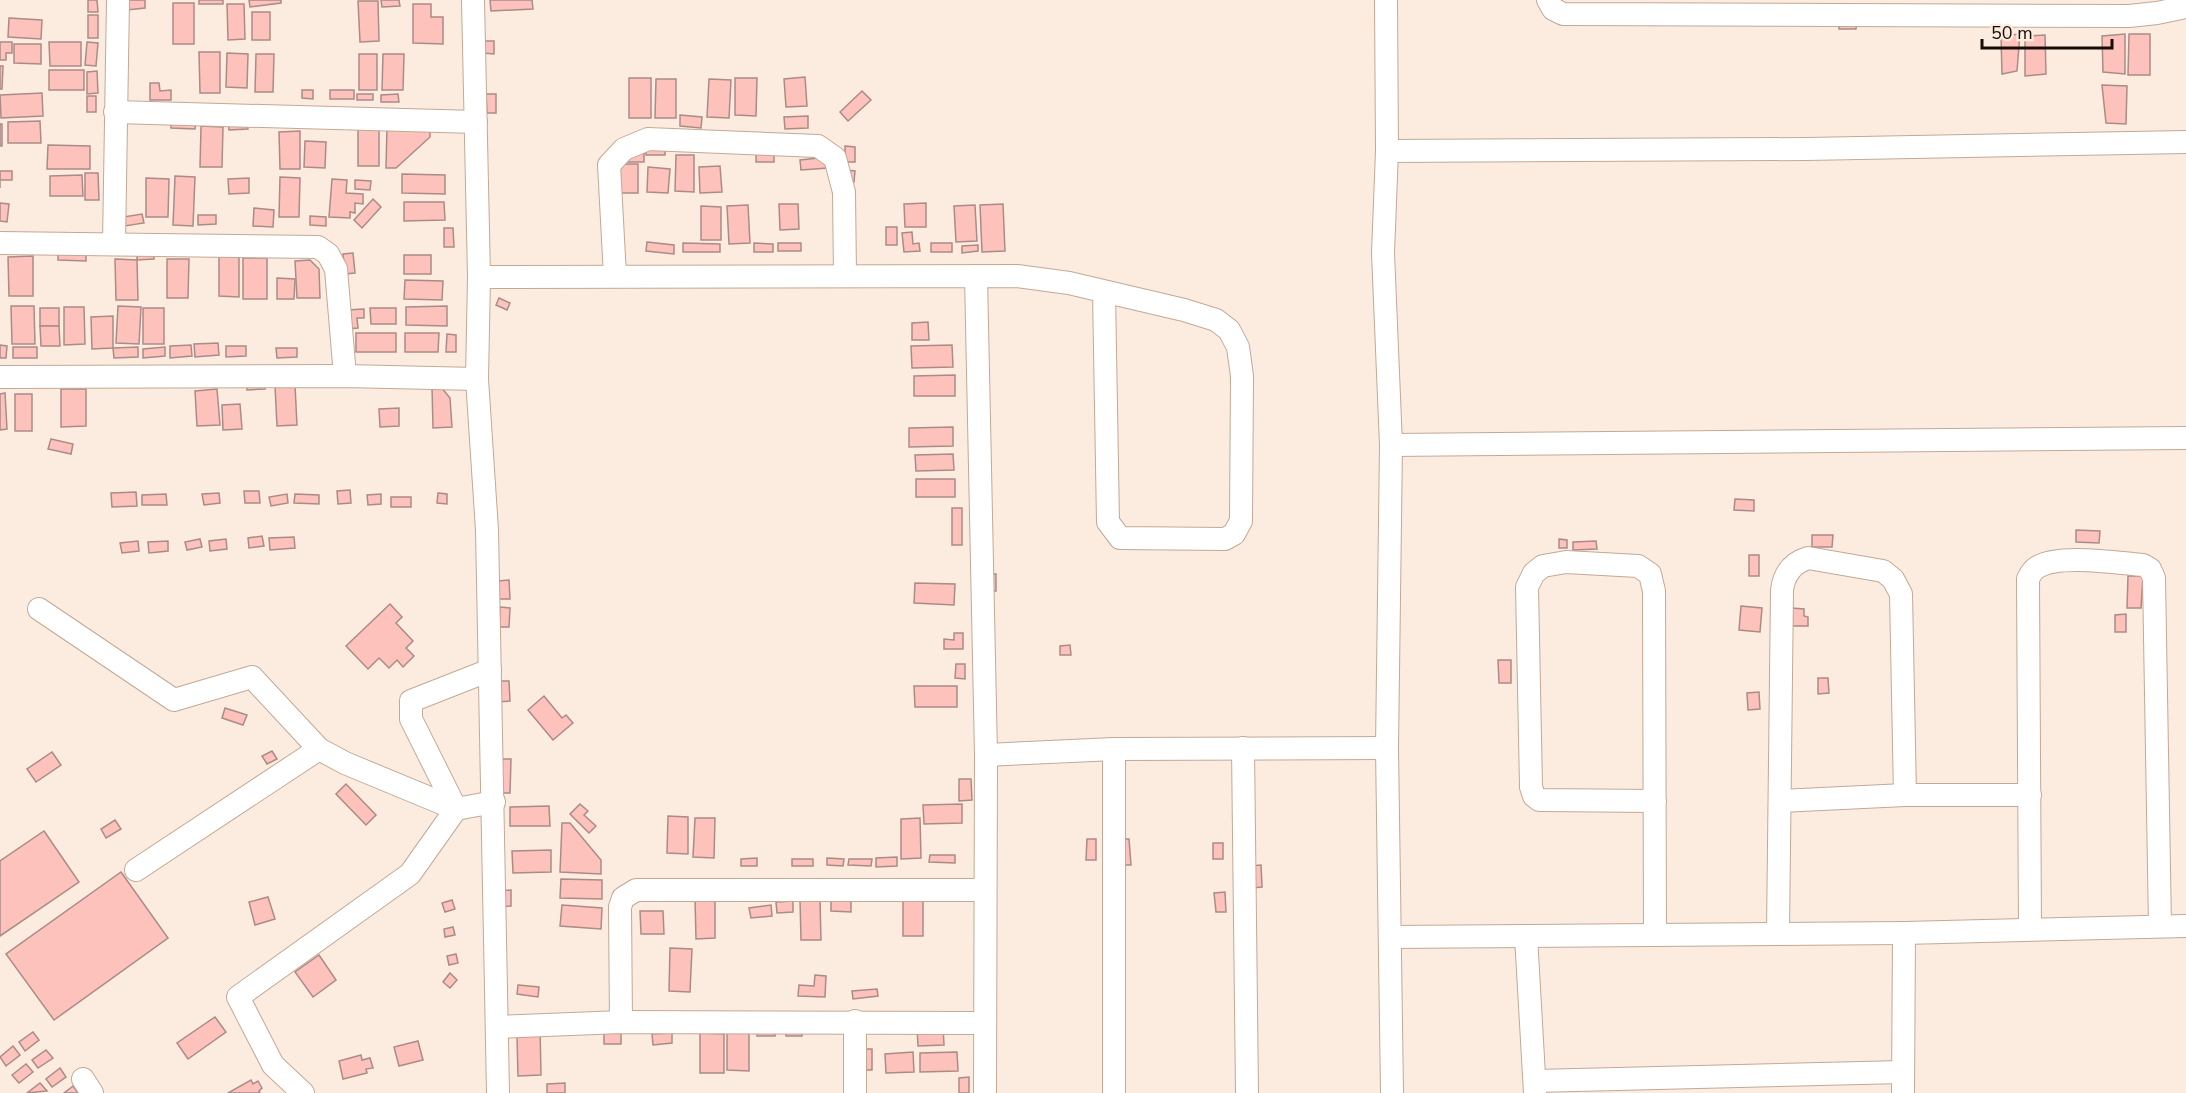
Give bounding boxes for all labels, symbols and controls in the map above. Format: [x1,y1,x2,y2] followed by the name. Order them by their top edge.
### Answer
[1982,12,2112,50] scale bar
[1991,21,2033,45] text: 50 m

